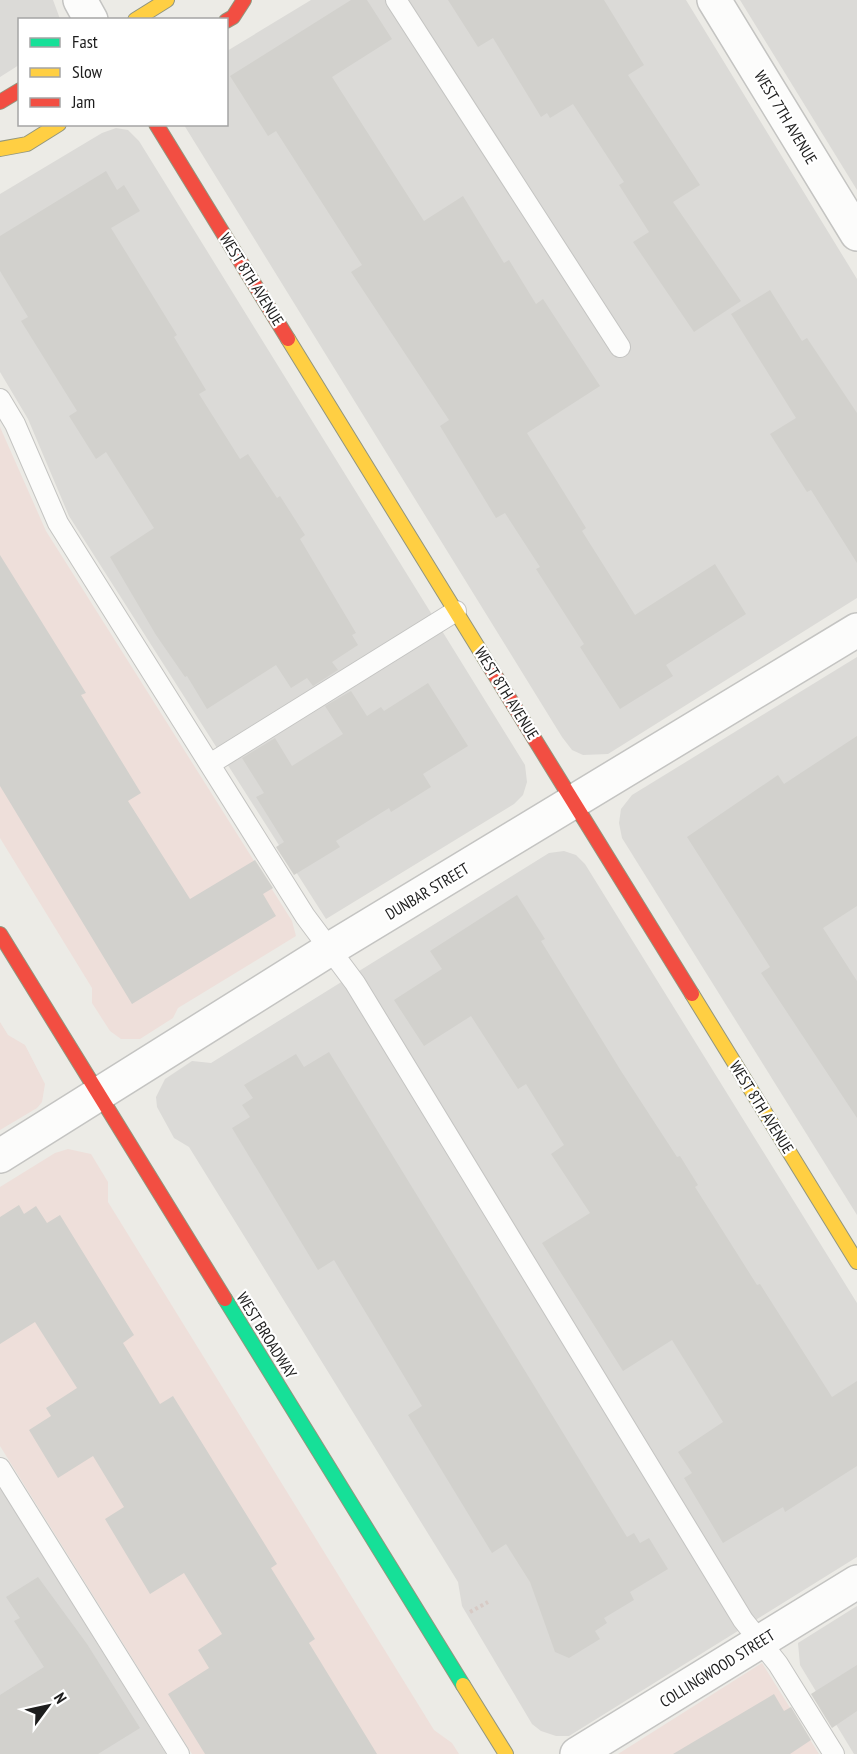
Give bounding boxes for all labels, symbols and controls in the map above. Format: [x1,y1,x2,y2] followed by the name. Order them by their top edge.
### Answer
[18,18,228,126] legend
[72,30,98,53] text: Fast
[72,60,103,83] text: Slow
[750,67,822,167] street label: WEST 7TH AVENUE
[71,90,95,113] text: Jam
[216,229,288,329] street label: WEST 8TH AVENUE
[471,643,543,743] street label: WEST 8TH AVENUE
[382,858,472,924] street label: DUNBAR STREET
[726,1057,798,1157] street label: WEST 8TH AVENUE
[233,1288,302,1382] street label: WEST BROADWAY
[656,1625,778,1711] street label: COLLINGWOOD STREET
[18,1676,78,1736] north arrow
[50,1689,71,1707] text: N

